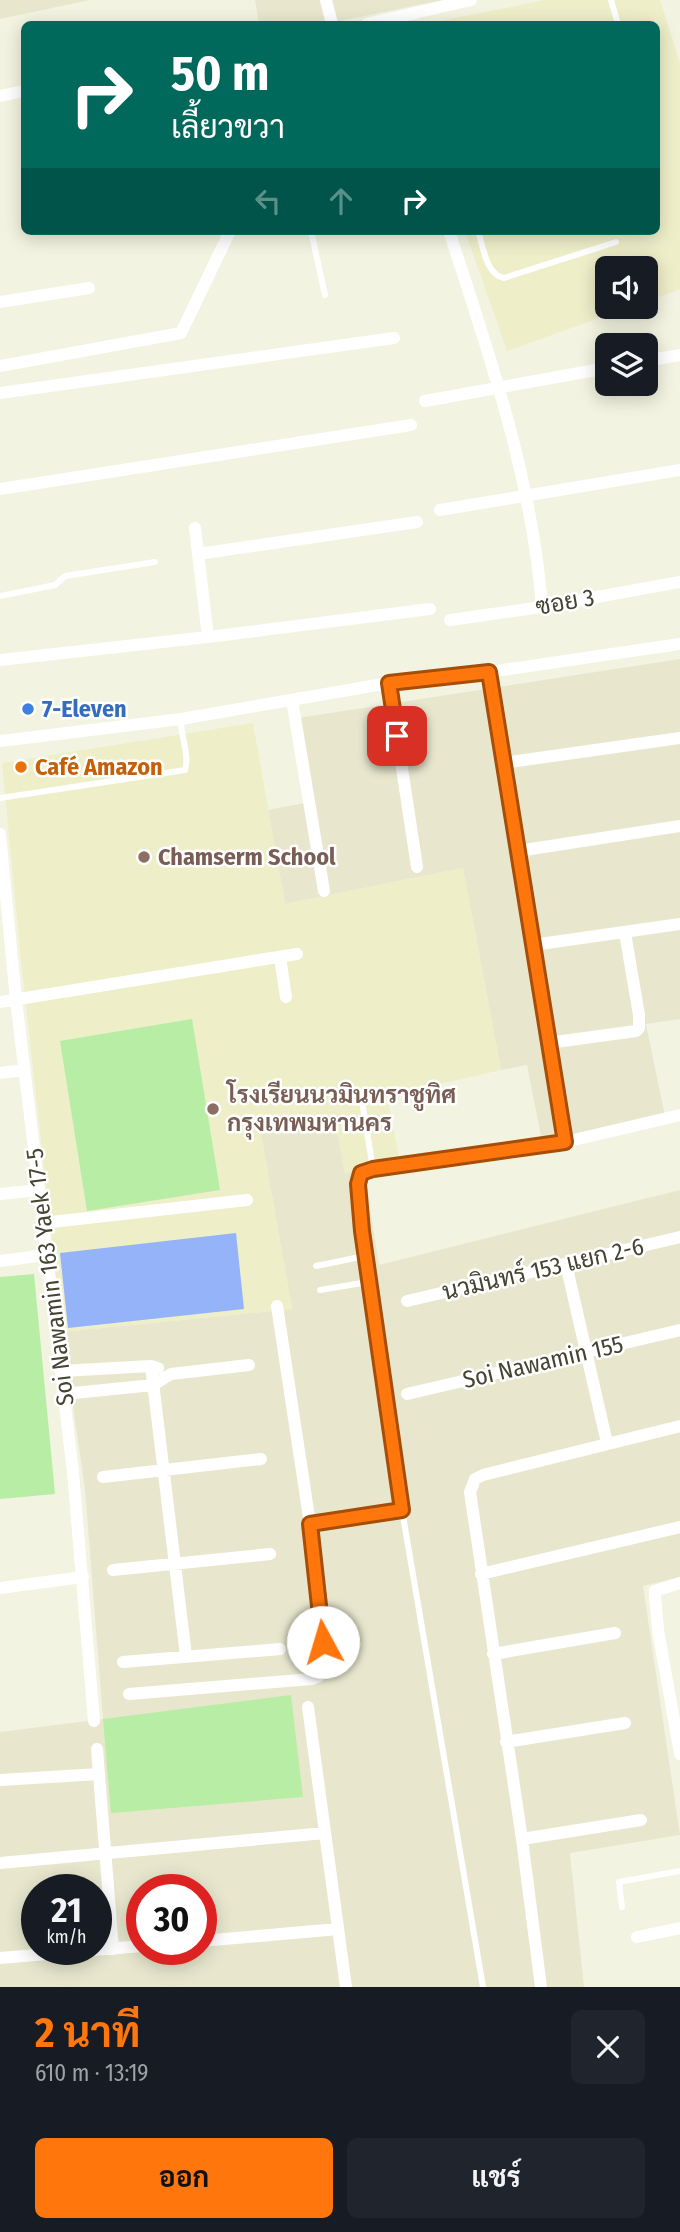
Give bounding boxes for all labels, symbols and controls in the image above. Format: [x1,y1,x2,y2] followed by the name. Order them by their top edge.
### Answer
[171,44,269,103] text: 50 m
[56,49,147,140] icon: right
[171,108,285,146] text: เลี้ยวขวา
[249,182,287,220] icon: left
[322,182,360,220] icon: ahead
[395,182,433,220] icon: right
[595,256,658,396] map controls
[595,256,658,319] button: sound
[595,333,658,396] button: layers
[533,583,597,621] street label: ซอย 3
[42,695,127,723] place label: 7-Eleven
[20,701,36,717] marker: 7-Eleven
[367,706,427,766] pin
[378,717,416,755] icon: arrive
[35,753,163,781] place label: Café Amazon
[13,759,29,775] marker: Café Amazon
[158,843,336,871] place label: Chamserm School
[136,849,152,865] marker: Chamserm School
[225,1079,456,1140] place label: โรงเรียนนวมินทราชูทิศ กรุงเทพมหานคร
[205,1101,221,1117] marker: โรงเรียนนวมินทราชูทิศ กรุงเทพมหานคร
[20,1147,80,1407] street label: Soi Nawamin 163 Yaek 17-5
[439,1230,646,1306] street label: นวมินทร์ 153 แยก 2-6
[460,1330,626,1394] street label: Soi Nawamin 155
[286,1605,360,1679] position arrow
[126,1874,217,1965] speed limit sign: 30
[51,1889,82,1931] text: 21
[46,1926,87,1948] text: km/h
[35,2008,140,2058] text: 2 นาที
[571,2010,645,2084] button: close
[35,2059,149,2087] text: 610 m · 13:19
[35,2138,333,2218] button: ออก
[347,2138,645,2218] button: แชร์

